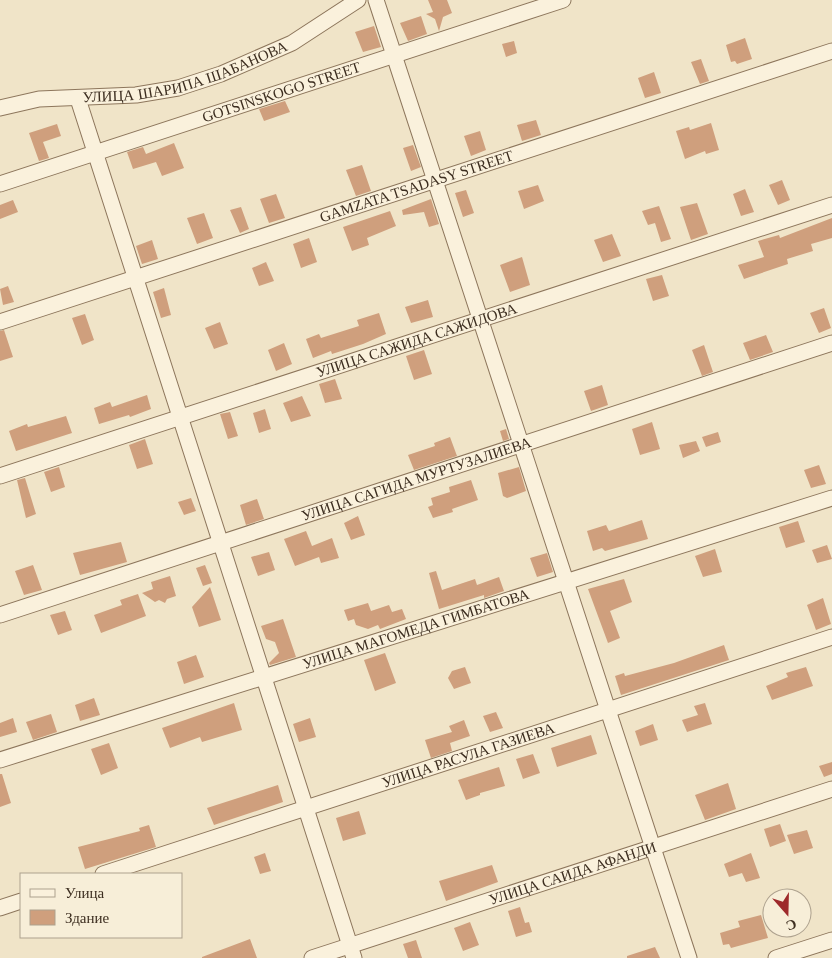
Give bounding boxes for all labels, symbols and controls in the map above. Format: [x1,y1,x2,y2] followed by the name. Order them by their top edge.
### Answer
[82,38,290,105] street label: УЛИЦА ШАРИПА ШАБАНОВА
[200,59,363,125] street label: GOTSINSKOGO STREET
[318,147,515,225] street label: GAMZATA TSADASY STREET
[314,300,519,380] street label: УЛИЦА САЖИДА САЖИДОВА
[300,434,533,524] street label: УЛИЦА САГИДА МУРТУЗАЛИЕВА
[301,586,531,672] street label: УЛИЦА МАГОМЕДА ГИМБАТОВА
[380,720,557,791] street label: УЛИЦА РАСУЛА ГАЗИЕВА
[487,839,658,908] street label: УЛИЦА САИДА АФАНДИ
[20,873,182,938] legend
[65,885,104,901] text: Улица
[762,888,812,938] north arrow
[65,910,109,926] text: Здание
[784,916,799,934] text: С

